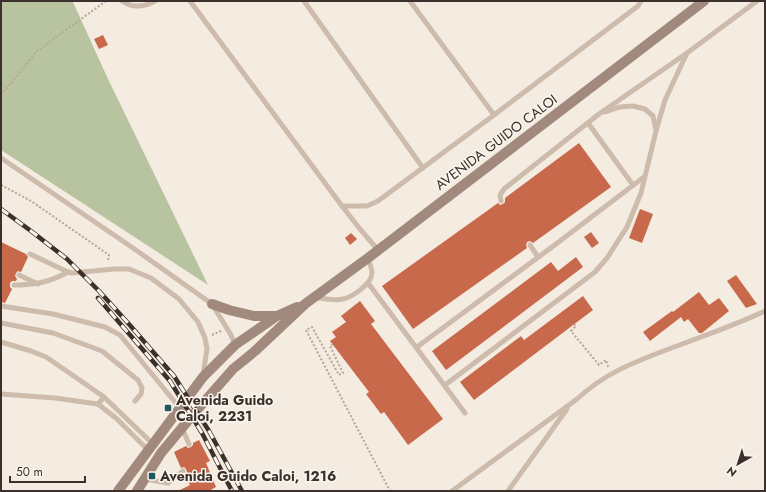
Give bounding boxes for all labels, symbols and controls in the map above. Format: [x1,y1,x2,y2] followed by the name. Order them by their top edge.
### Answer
[431,89,561,195] street label: AVENIDA GUIDO CALOI
[175,390,273,426] place label: Avenida Guido Caloi, 2231
[163,403,173,413] marker: Avenida Guido Caloi, 2231
[718,444,758,484] north arrow
[10,458,85,484] scale bar
[16,463,43,481] text: 50 m
[723,463,740,481] text: N
[159,466,336,486] place label: Avenida Guido Caloi, 1216
[147,471,157,481] marker: Avenida Guido Caloi, 1216

